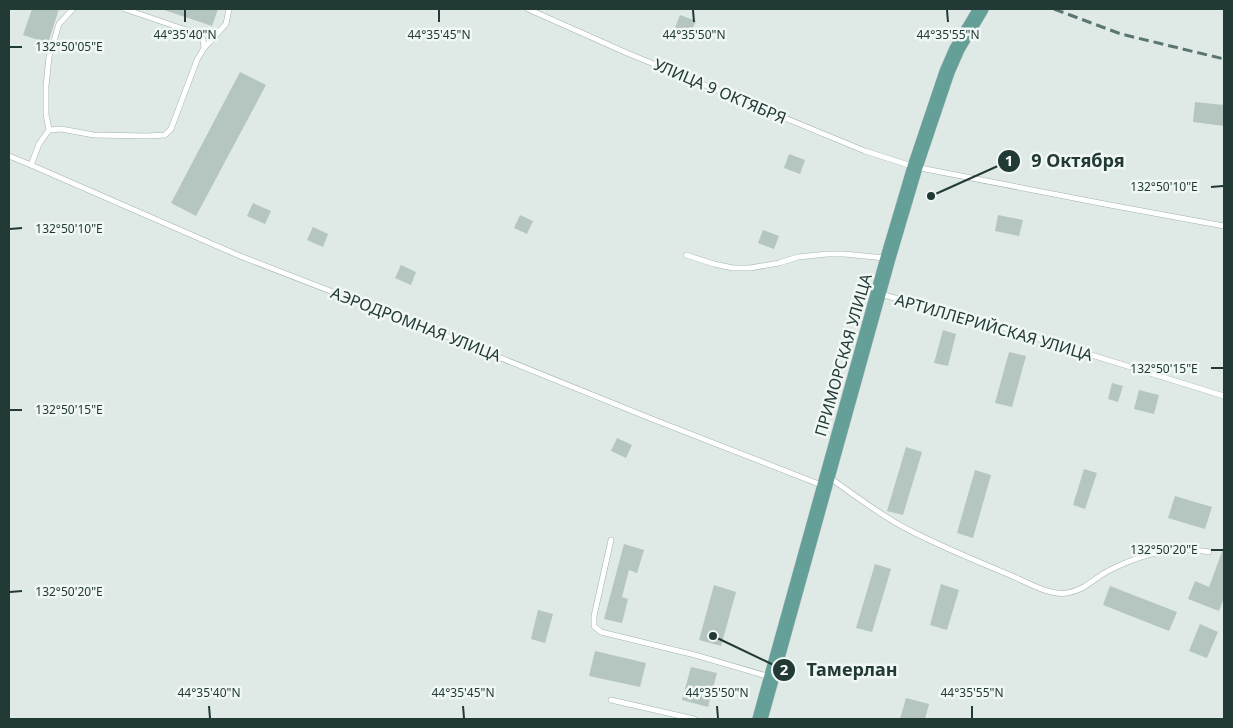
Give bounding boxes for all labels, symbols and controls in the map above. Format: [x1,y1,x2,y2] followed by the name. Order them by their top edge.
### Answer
[153,26,217,43] text: 44°35'40"N
[407,26,471,43] text: 44°35'45"N
[662,26,726,43] text: 44°35'50"N
[916,26,980,43] text: 44°35'55"N
[35,38,103,55] text: 132°50'05"E
[650,53,790,129] street label: УЛИЦА 9 ОКТЯБРЯ
[997,144,1135,177] callout: 9 Октября
[1031,148,1125,172] text: 9 Октября
[1005,150,1013,170] text: 1
[1130,178,1198,195] text: 132°50'10"E
[35,220,103,237] text: 132°50'10"E
[809,270,877,439] street label: ПРИМОРСКАЯ УЛИЦА
[328,281,505,367] street label: АЭРОДРОМНАЯ УЛИЦА
[893,288,1096,366] street label: АРТИЛЛЕРИЙСКАЯ УЛИЦА
[1130,360,1198,377] text: 132°50'15"E
[35,401,103,418] text: 132°50'15"E
[1130,541,1198,558] text: 132°50'20"E
[35,583,103,600] text: 132°50'20"E
[771,654,907,687] callout: Тамерлан
[806,657,898,681] text: Тамерлан
[780,659,789,679] text: 2
[177,684,241,701] text: 44°35'40"N
[431,684,495,701] text: 44°35'45"N
[685,684,749,701] text: 44°35'50"N
[940,684,1004,701] text: 44°35'55"N

